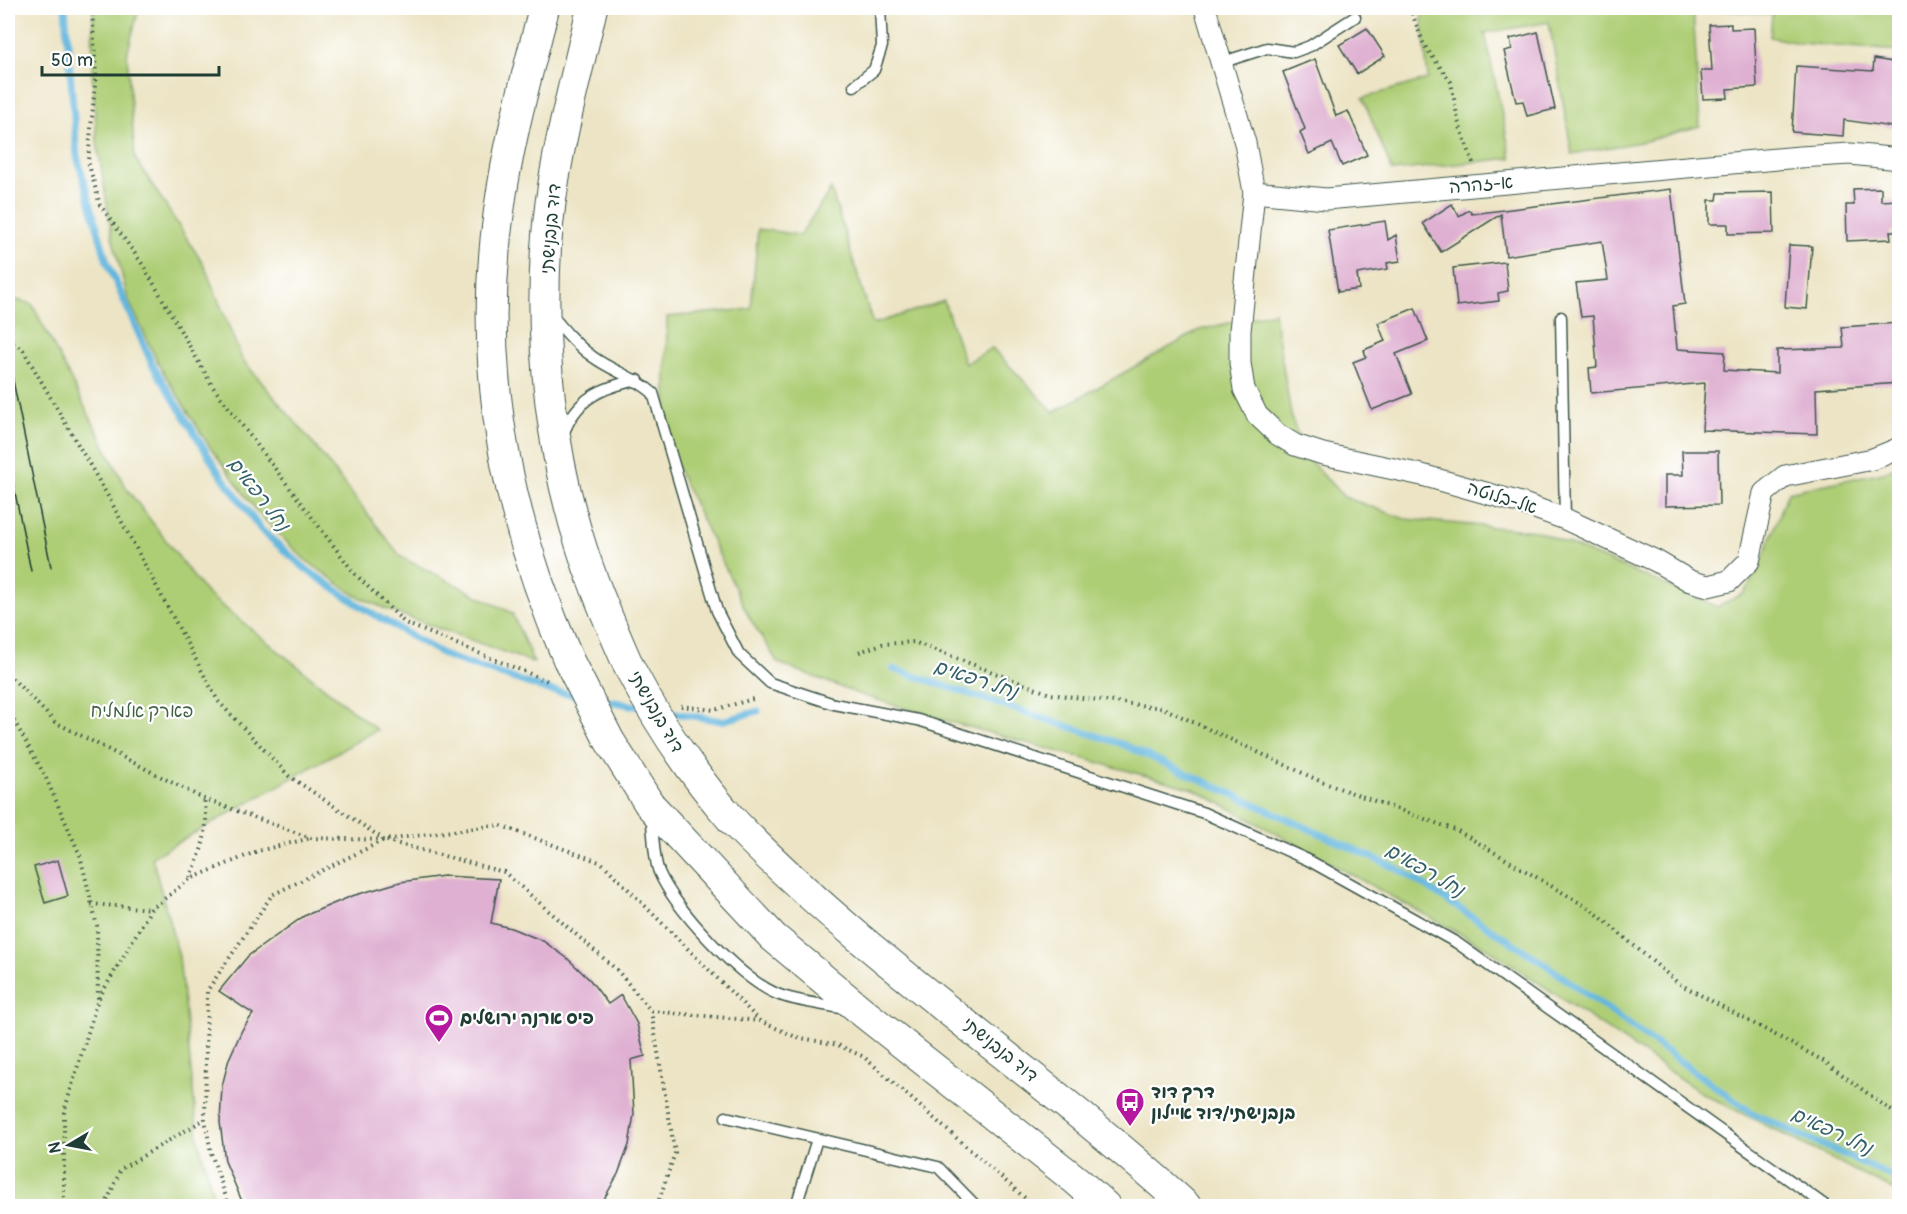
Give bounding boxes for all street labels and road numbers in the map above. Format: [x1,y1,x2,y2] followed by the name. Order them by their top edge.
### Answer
[1448,171,1514,199] street label: א-זהרה
[536,183,566,275] street label: דוד בנבנישתי
[1464,476,1540,520] street label: אל-בלוטה
[623,667,689,757] street label: דוד בנבנישתי
[957,1012,1043,1088] street label: דוד בנבנישתי

